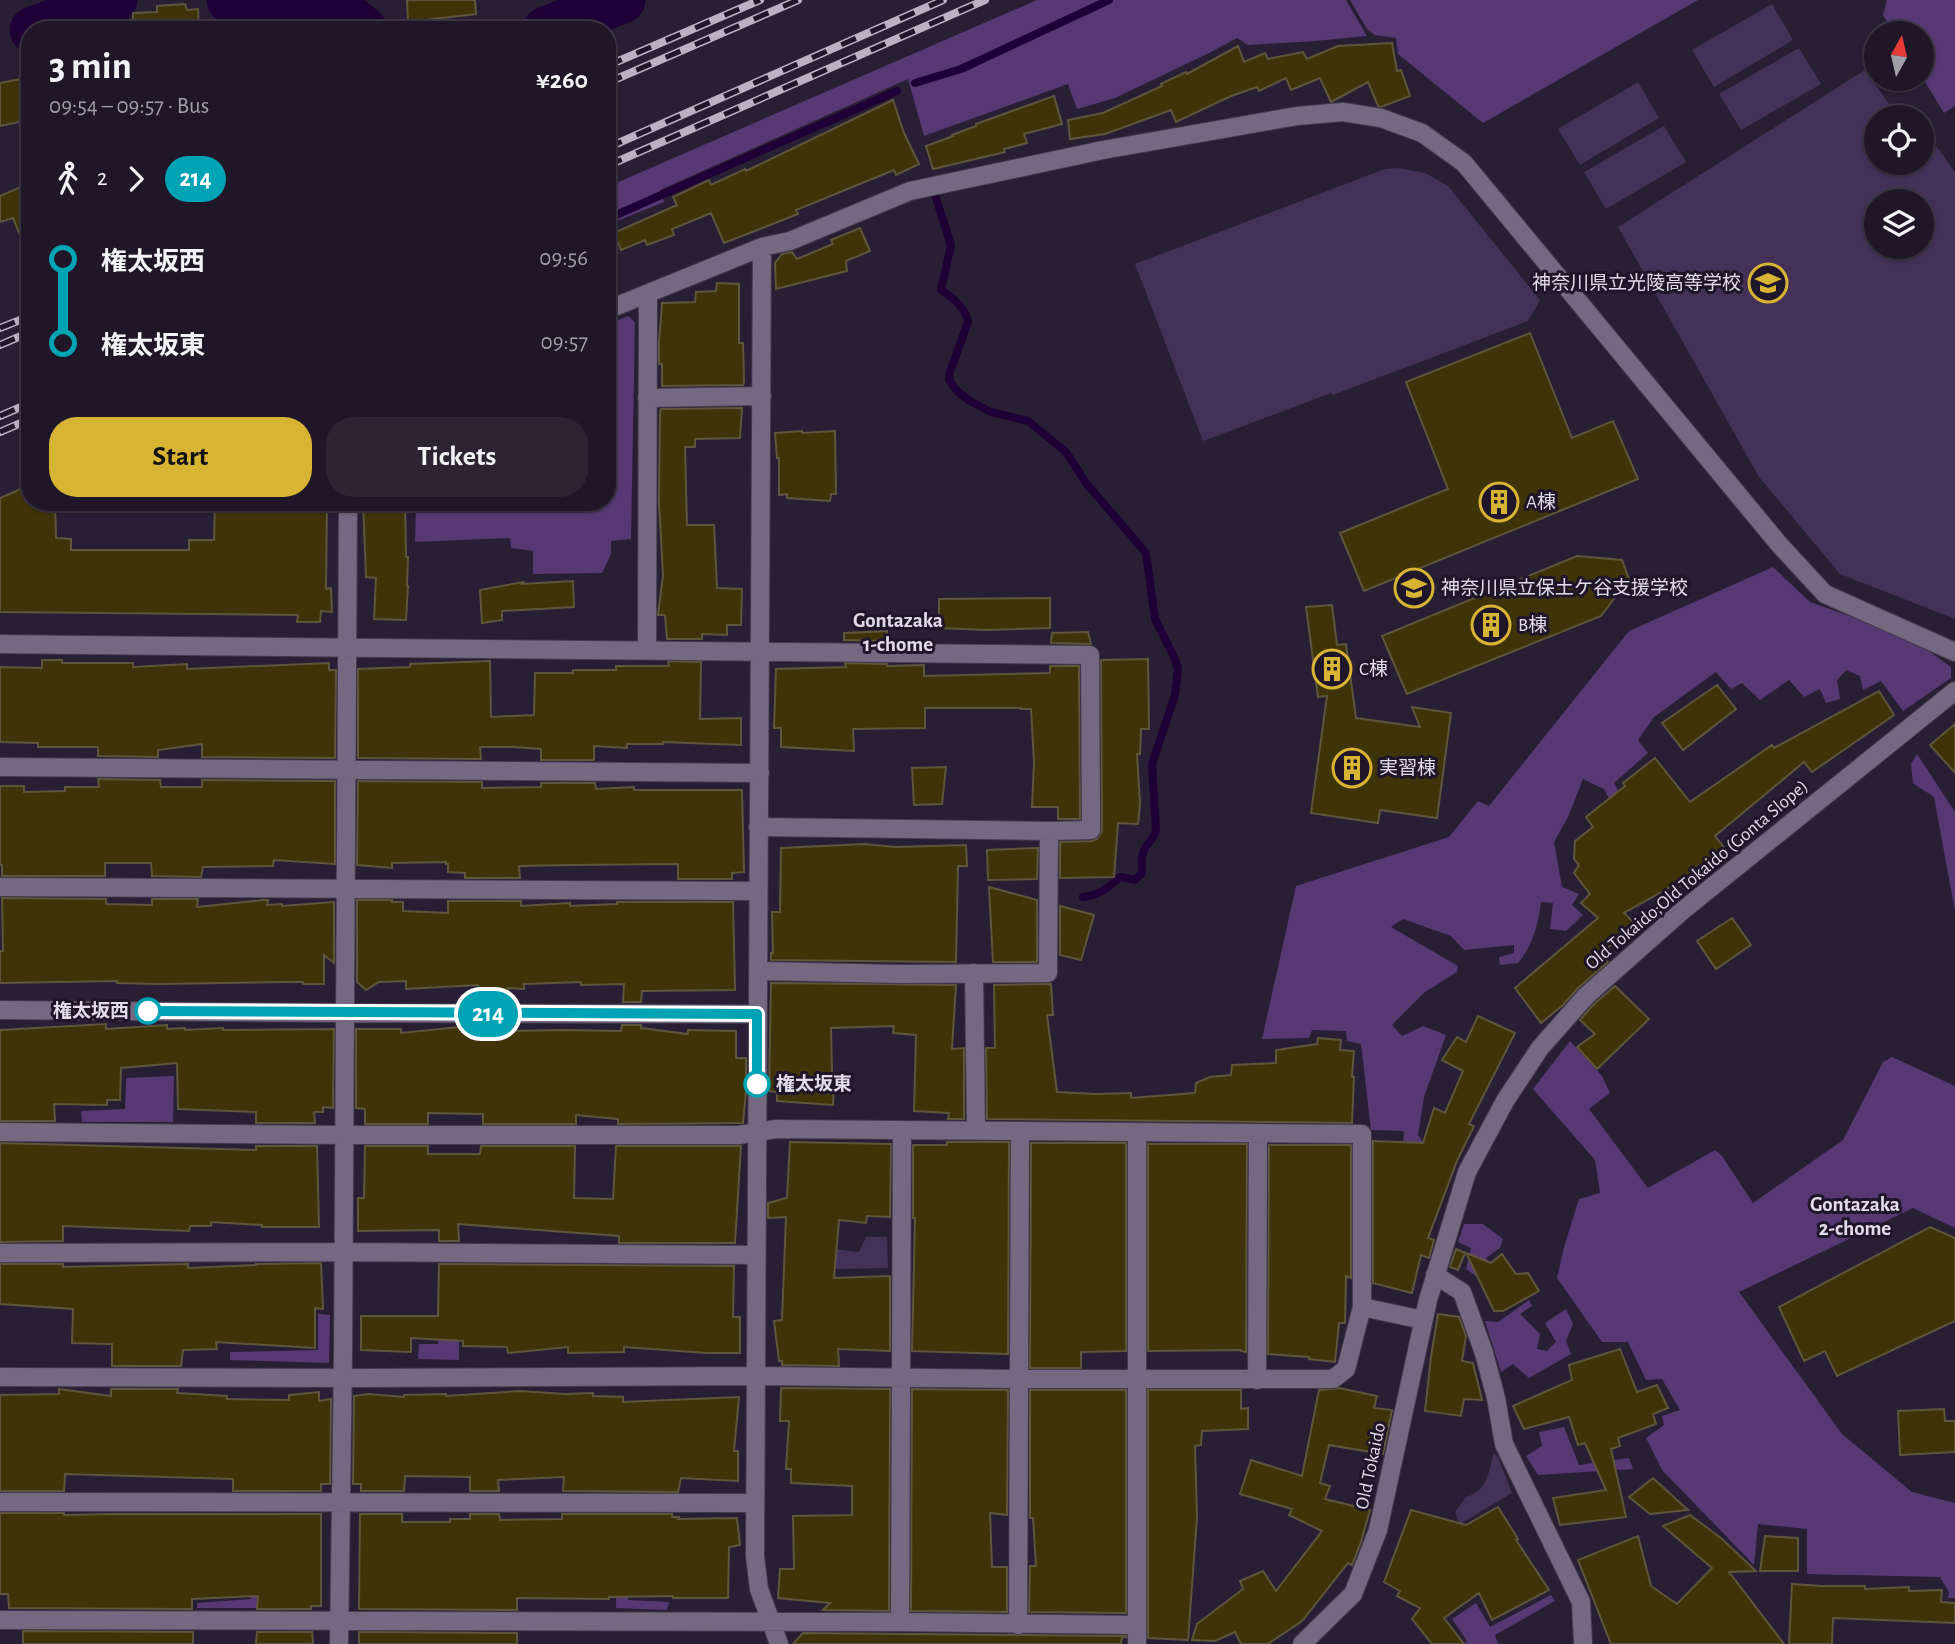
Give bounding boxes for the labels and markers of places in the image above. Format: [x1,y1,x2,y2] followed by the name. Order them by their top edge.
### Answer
[1747,262,1789,304] school or university icon: 神奈川県立光陵高等学校
[1532,272,1741,293] place label: 神奈川県立光陵高等学校
[1478,481,1520,523] building icon: A棟
[1526,491,1556,512] place label: A棟
[1393,567,1435,609] school or university icon: 神奈川県立保土ケ谷支援学校
[1441,577,1688,598] place label: 神奈川県立保土ケ谷支援学校
[1470,604,1512,646] building icon: B棟
[1518,614,1547,635] place label: B棟
[1311,648,1353,690] building icon: C棟
[1359,658,1388,679] place label: C棟
[1331,747,1373,789] building icon: 実習棟
[1379,757,1436,778] place label: 実習棟
[135,998,161,1024] marker: 権太坂西
[53,1000,129,1021] place label: 権太坂西
[744,1071,770,1097] marker: 権太坂東
[776,1073,852,1094] place label: 権太坂東

